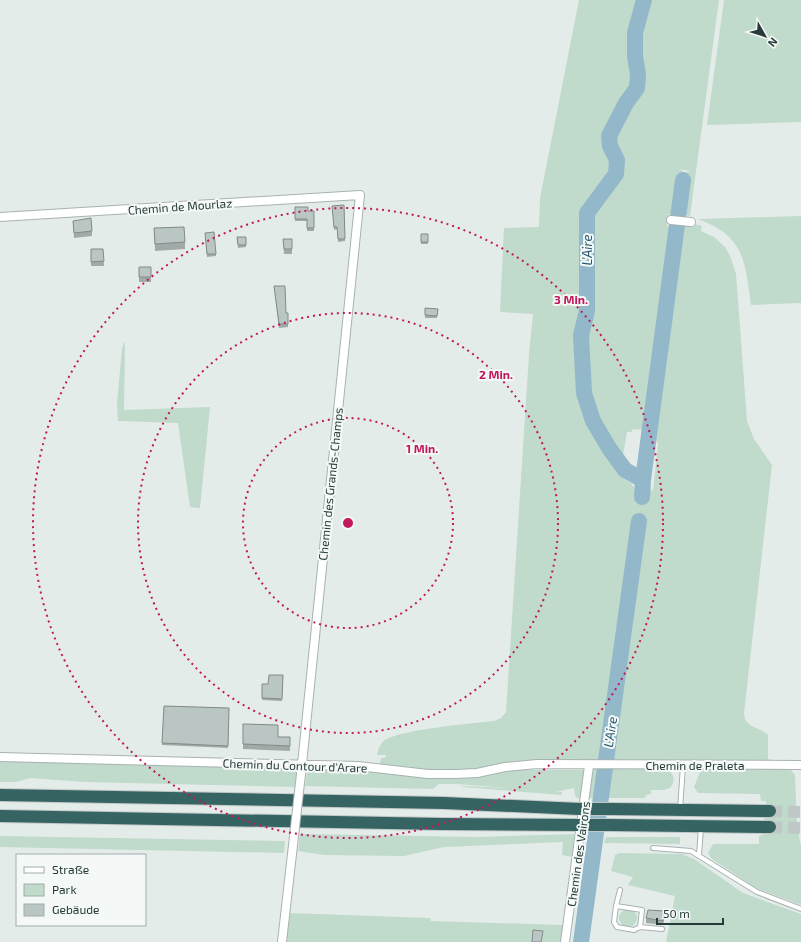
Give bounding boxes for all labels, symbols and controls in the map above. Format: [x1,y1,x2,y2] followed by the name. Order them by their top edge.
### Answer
[745,16,785,56] north arrow
[766,35,781,50] text: N
[127,195,233,217] street label: Chemin de Mourlaz
[579,234,595,265] water label: L'Aire
[554,292,588,306] text: 3 Min.
[479,367,513,381] text: 2 Min.
[315,407,345,561] street label: Chemin des Grands-Champs
[406,441,438,455] text: 1 Min.
[341,516,355,530] centre of rings
[600,716,620,748] water label: L'Aire
[222,755,368,775] street label: Chemin du Contour d'Arare
[645,758,745,772] street label: Chemin de Praleta
[564,800,592,908] street label: Chemin des Vairons
[16,854,146,926] legend
[52,862,89,876] text: Straße
[52,882,77,896] text: Park
[657,900,723,926] scale bar
[52,902,100,916] text: Gebäude
[663,906,690,920] text: 50 m

